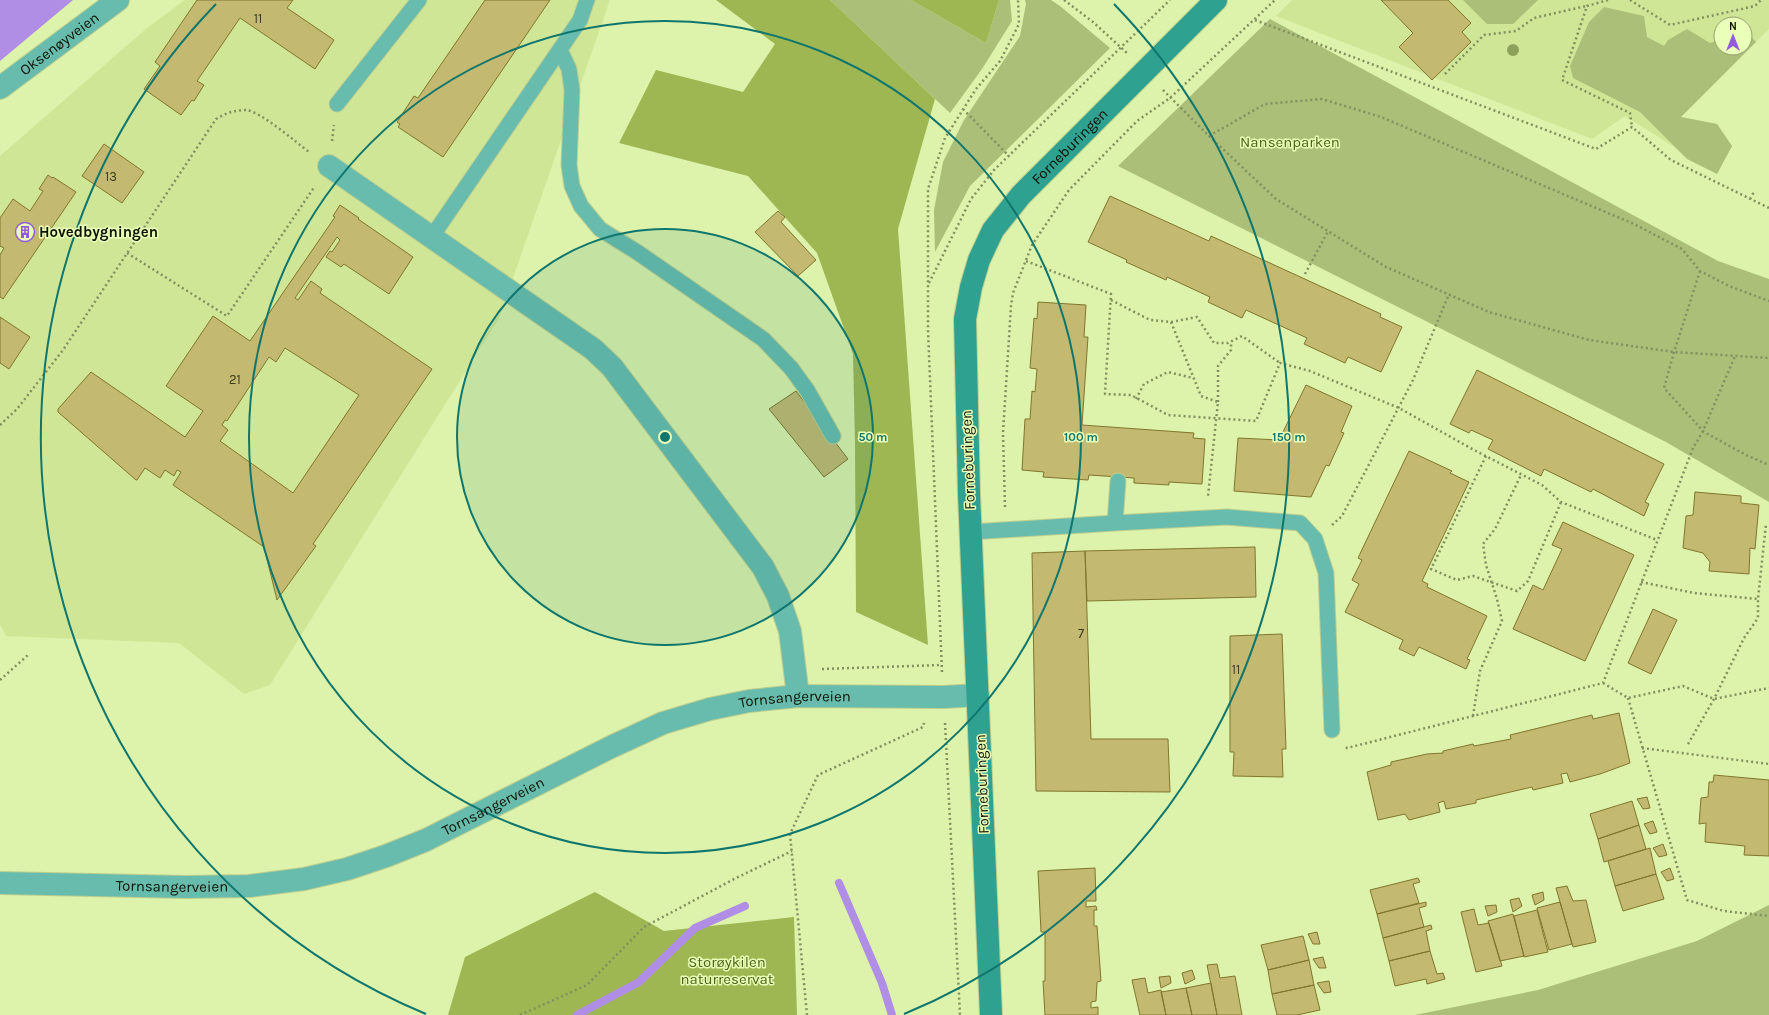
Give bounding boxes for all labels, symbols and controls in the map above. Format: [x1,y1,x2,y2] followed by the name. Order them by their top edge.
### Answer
[16,8,103,79] street label: Oksenøyveien
[254,11,262,26] house number: 11
[1713,16,1753,56] north arrow
[1729,20,1737,33] text: N
[1028,105,1111,188] street label: Forneburingen
[1240,133,1340,151] park label: Nansenparken
[105,169,117,184] house number: 13
[14,221,36,243] building icon: Hovedbygningen
[39,223,158,241] place label: Hovedbygningen
[229,372,241,387] house number: 21
[957,410,979,510] street label: Forneburingen
[658,430,672,444] centre of rings
[859,430,888,444] text: 50 m
[1064,430,1098,444] text: 100 m
[1272,430,1306,444] text: 150 m
[1078,626,1084,641] house number: 7
[1232,662,1240,677] house number: 11
[737,687,851,712] street label: Tornsangerveien
[971,734,993,834] street label: Forneburingen
[439,773,547,840] street label: Tornsangerveien
[116,876,228,896] street label: Tornsangerveien
[680,953,774,988] park label: Storøykilen naturreservat

